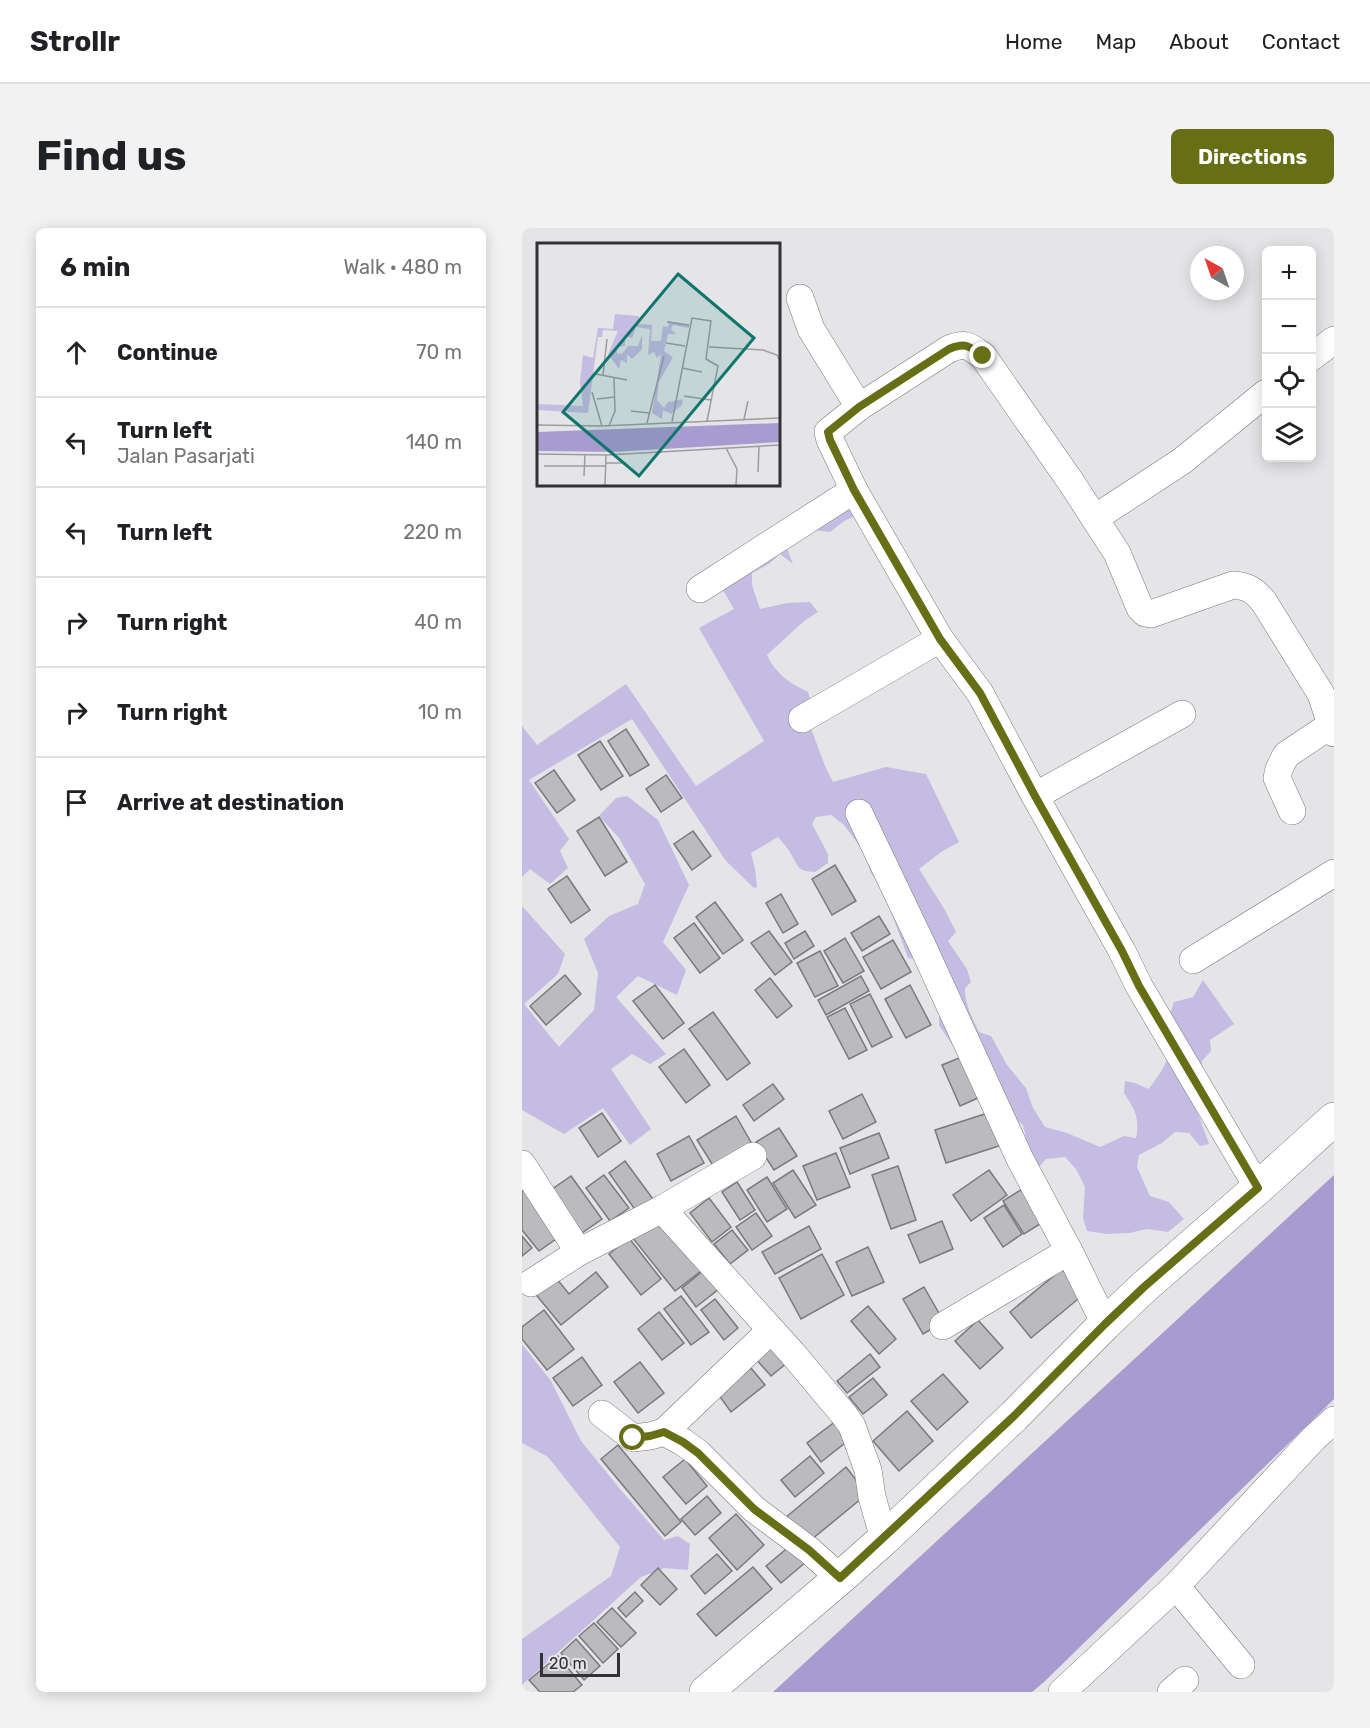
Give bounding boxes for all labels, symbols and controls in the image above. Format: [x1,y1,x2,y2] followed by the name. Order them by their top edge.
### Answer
[30,25,120,58] text: Strollr
[1005,29,1062,54] text: Home
[1095,29,1136,54] text: Map
[1169,29,1229,54] text: About
[1262,29,1340,54] text: Contact
[1171,129,1334,184] button: Directions
[36,131,187,181] text: Find us
[537,243,780,486] inset map
[1190,246,1244,300] north arrow
[1262,246,1316,462] map controls
[1262,246,1316,300] button: +
[60,252,130,283] text: 6 min
[343,255,462,279] text: Walk · 480 m
[1262,300,1316,354] button: −
[60,336,93,369] icon: ahead
[117,339,218,366] text: Continue
[416,340,462,364] text: 70 m
[969,342,995,368] route end
[1262,354,1316,408] button: locate
[1262,408,1316,462] button: layers
[117,417,212,444] text: Turn left
[60,426,93,459] icon: left
[406,430,462,454] text: 140 m
[117,444,255,468] text: Jalan Pasarjati
[60,516,93,549] icon: left
[117,519,212,546] text: Turn left
[403,520,462,544] text: 220 m
[60,606,93,639] icon: right
[117,609,227,636] text: Turn right
[414,610,462,634] text: 40 m
[60,696,93,729] icon: right
[117,699,227,726] text: Turn right
[418,700,462,724] text: 10 m
[60,786,93,819] icon: arrive
[117,789,344,816] text: Arrive at destination
[619,1424,645,1450] route start
[540,1650,620,1678] scale bar
[549,1654,587,1673] text: 20 m

